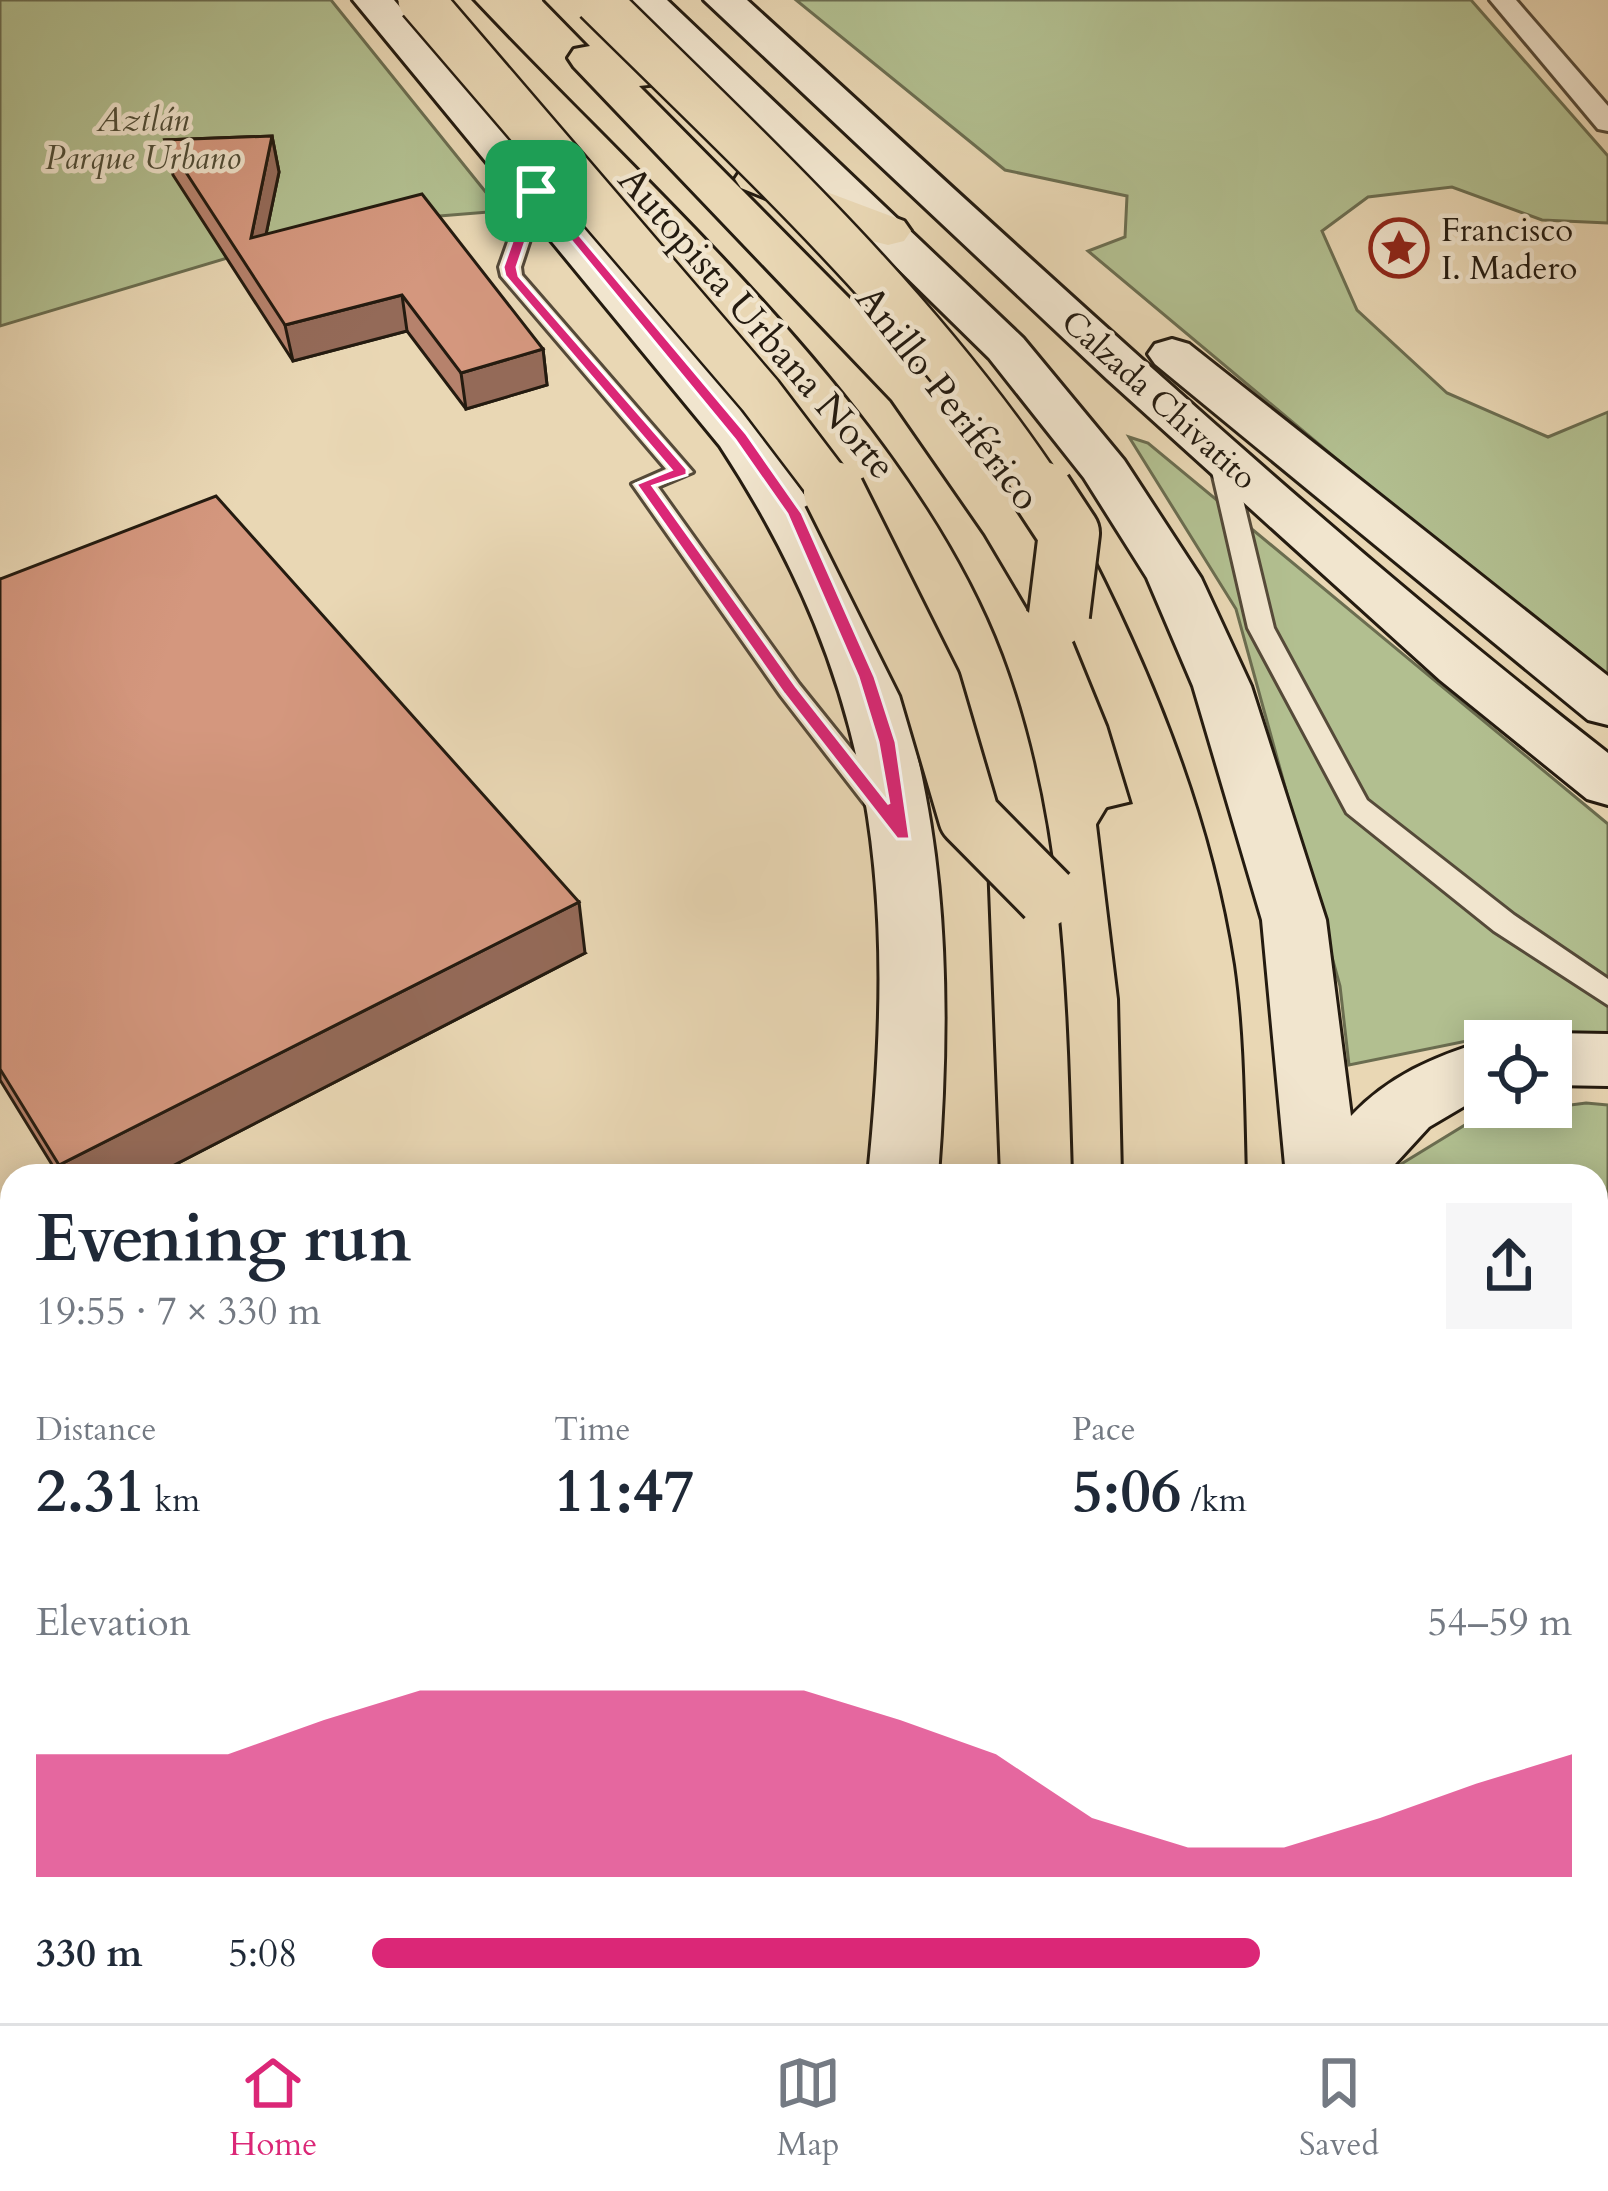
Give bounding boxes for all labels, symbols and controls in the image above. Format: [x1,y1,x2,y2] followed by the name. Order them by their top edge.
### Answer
[45,98,241,181] park label: Aztlán Parque Urbano
[485,140,587,242] pin
[606,155,908,491] street label: Autopista Urbana Norte
[503,158,569,224] icon: arrive
[1441,208,1577,291] place label: Francisco I. Madero
[1368,217,1430,279] place icon: Francisco I. Madero
[843,274,1052,521] street label: Anillo Periférico
[1051,300,1267,500] street label: Calzada Chivatito
[1464,1020,1572,1128] map controls
[1464,1020,1572,1128] button: locate
[36,1195,411,1284] text: Evening run
[1446,1203,1572,1329] button: share
[36,1285,321,1338] text: 19:55 · 7 × 330 m
[36,1407,157,1452] text: Distance
[554,1407,630,1452] text: Time
[1072,1407,1136,1452] text: Pace
[36,1452,146,1533] text: 2.31
[554,1452,694,1533] text: 11:47
[1072,1452,1182,1533] text: 5:06
[146,1478,200,1523] text: km
[1182,1478,1247,1523] text: /km
[36,1596,191,1649] text: Elevation
[1427,1596,1572,1649] text: 54–59 m
[36,1927,142,1980] text: 330 m
[228,1927,298,1980] text: 5:08
[229,2050,317,2167] tab: Home
[775,2050,841,2167] tab: Map
[1299,2050,1379,2167] tab: Saved

